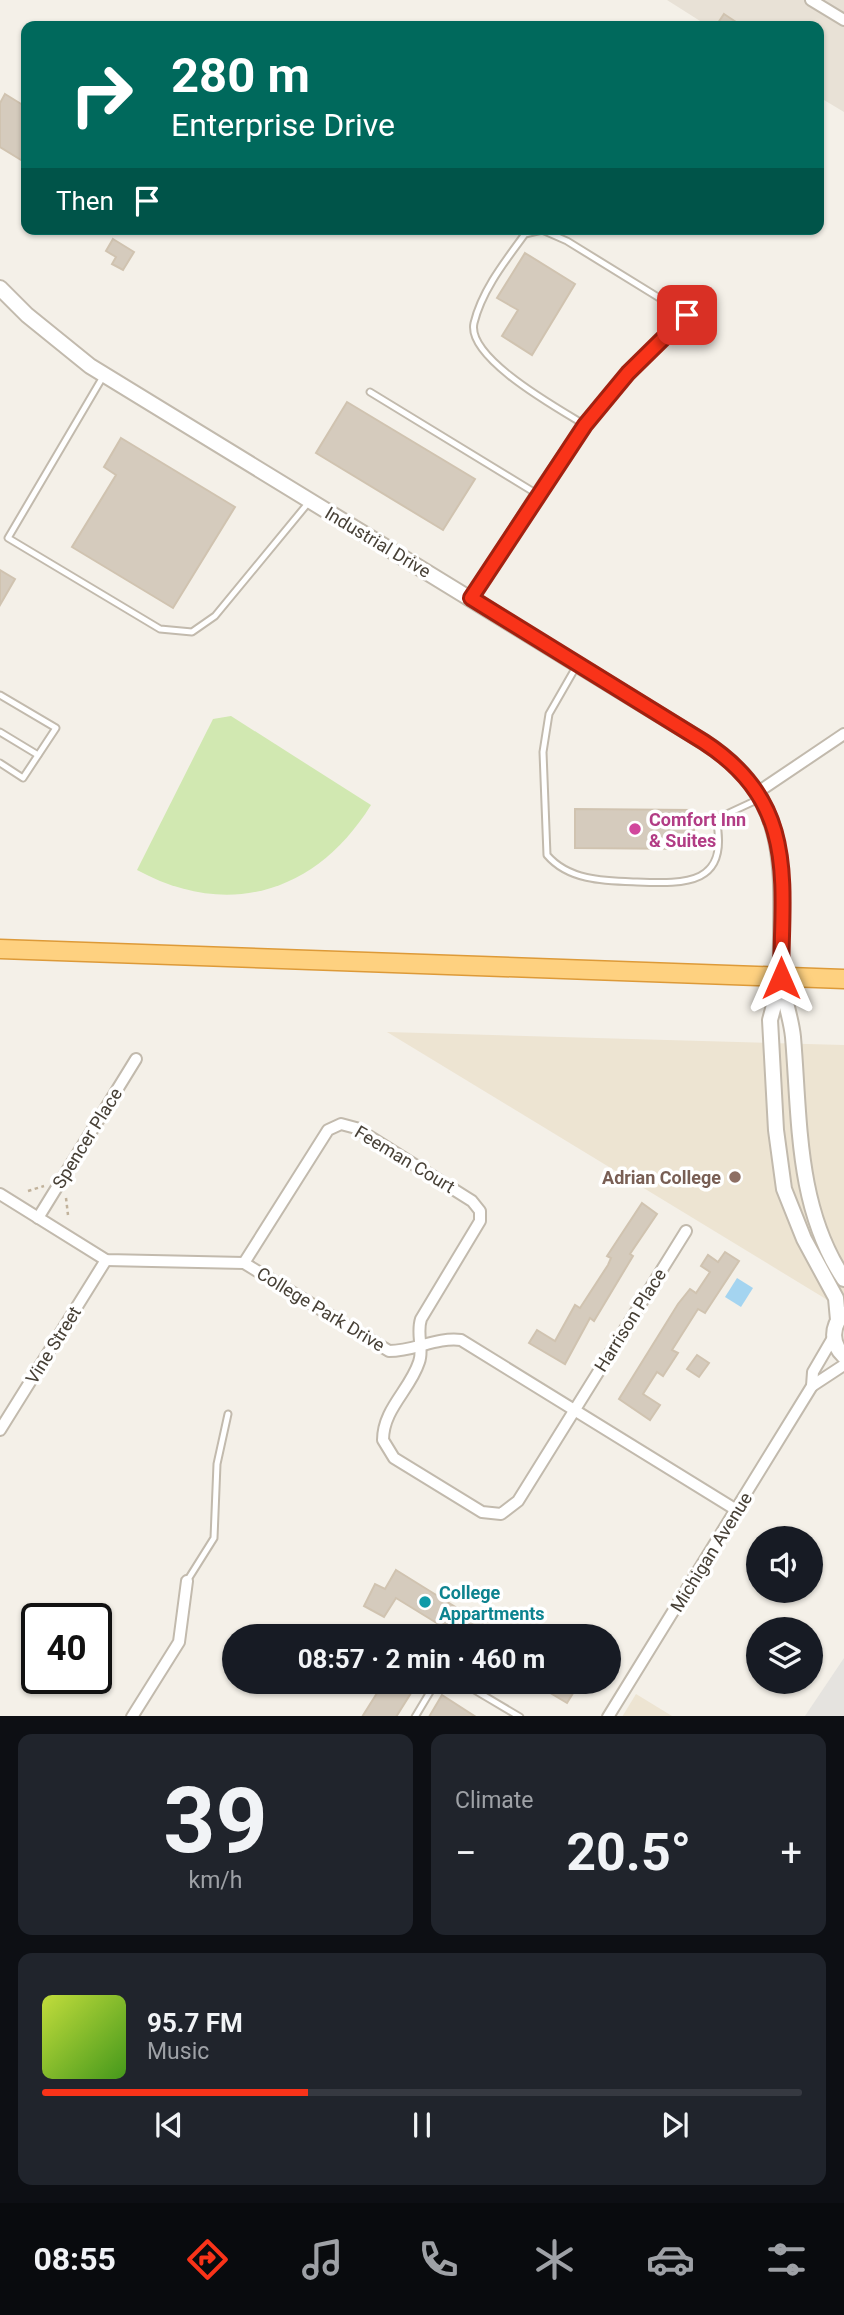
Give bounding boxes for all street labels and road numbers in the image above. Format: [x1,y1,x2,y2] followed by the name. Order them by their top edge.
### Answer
[321,502,435,582] street label: Industrial Drive
[48,1084,126,1192] street label: Spencer Place
[351,1121,459,1197] street label: Feeman Court
[253,1263,389,1355] street label: College Park Drive
[590,1265,670,1375] street label: Harrison Place
[21,1302,85,1388] street label: Vine Street
[666,1488,756,1616] street label: Michigan Avenue

